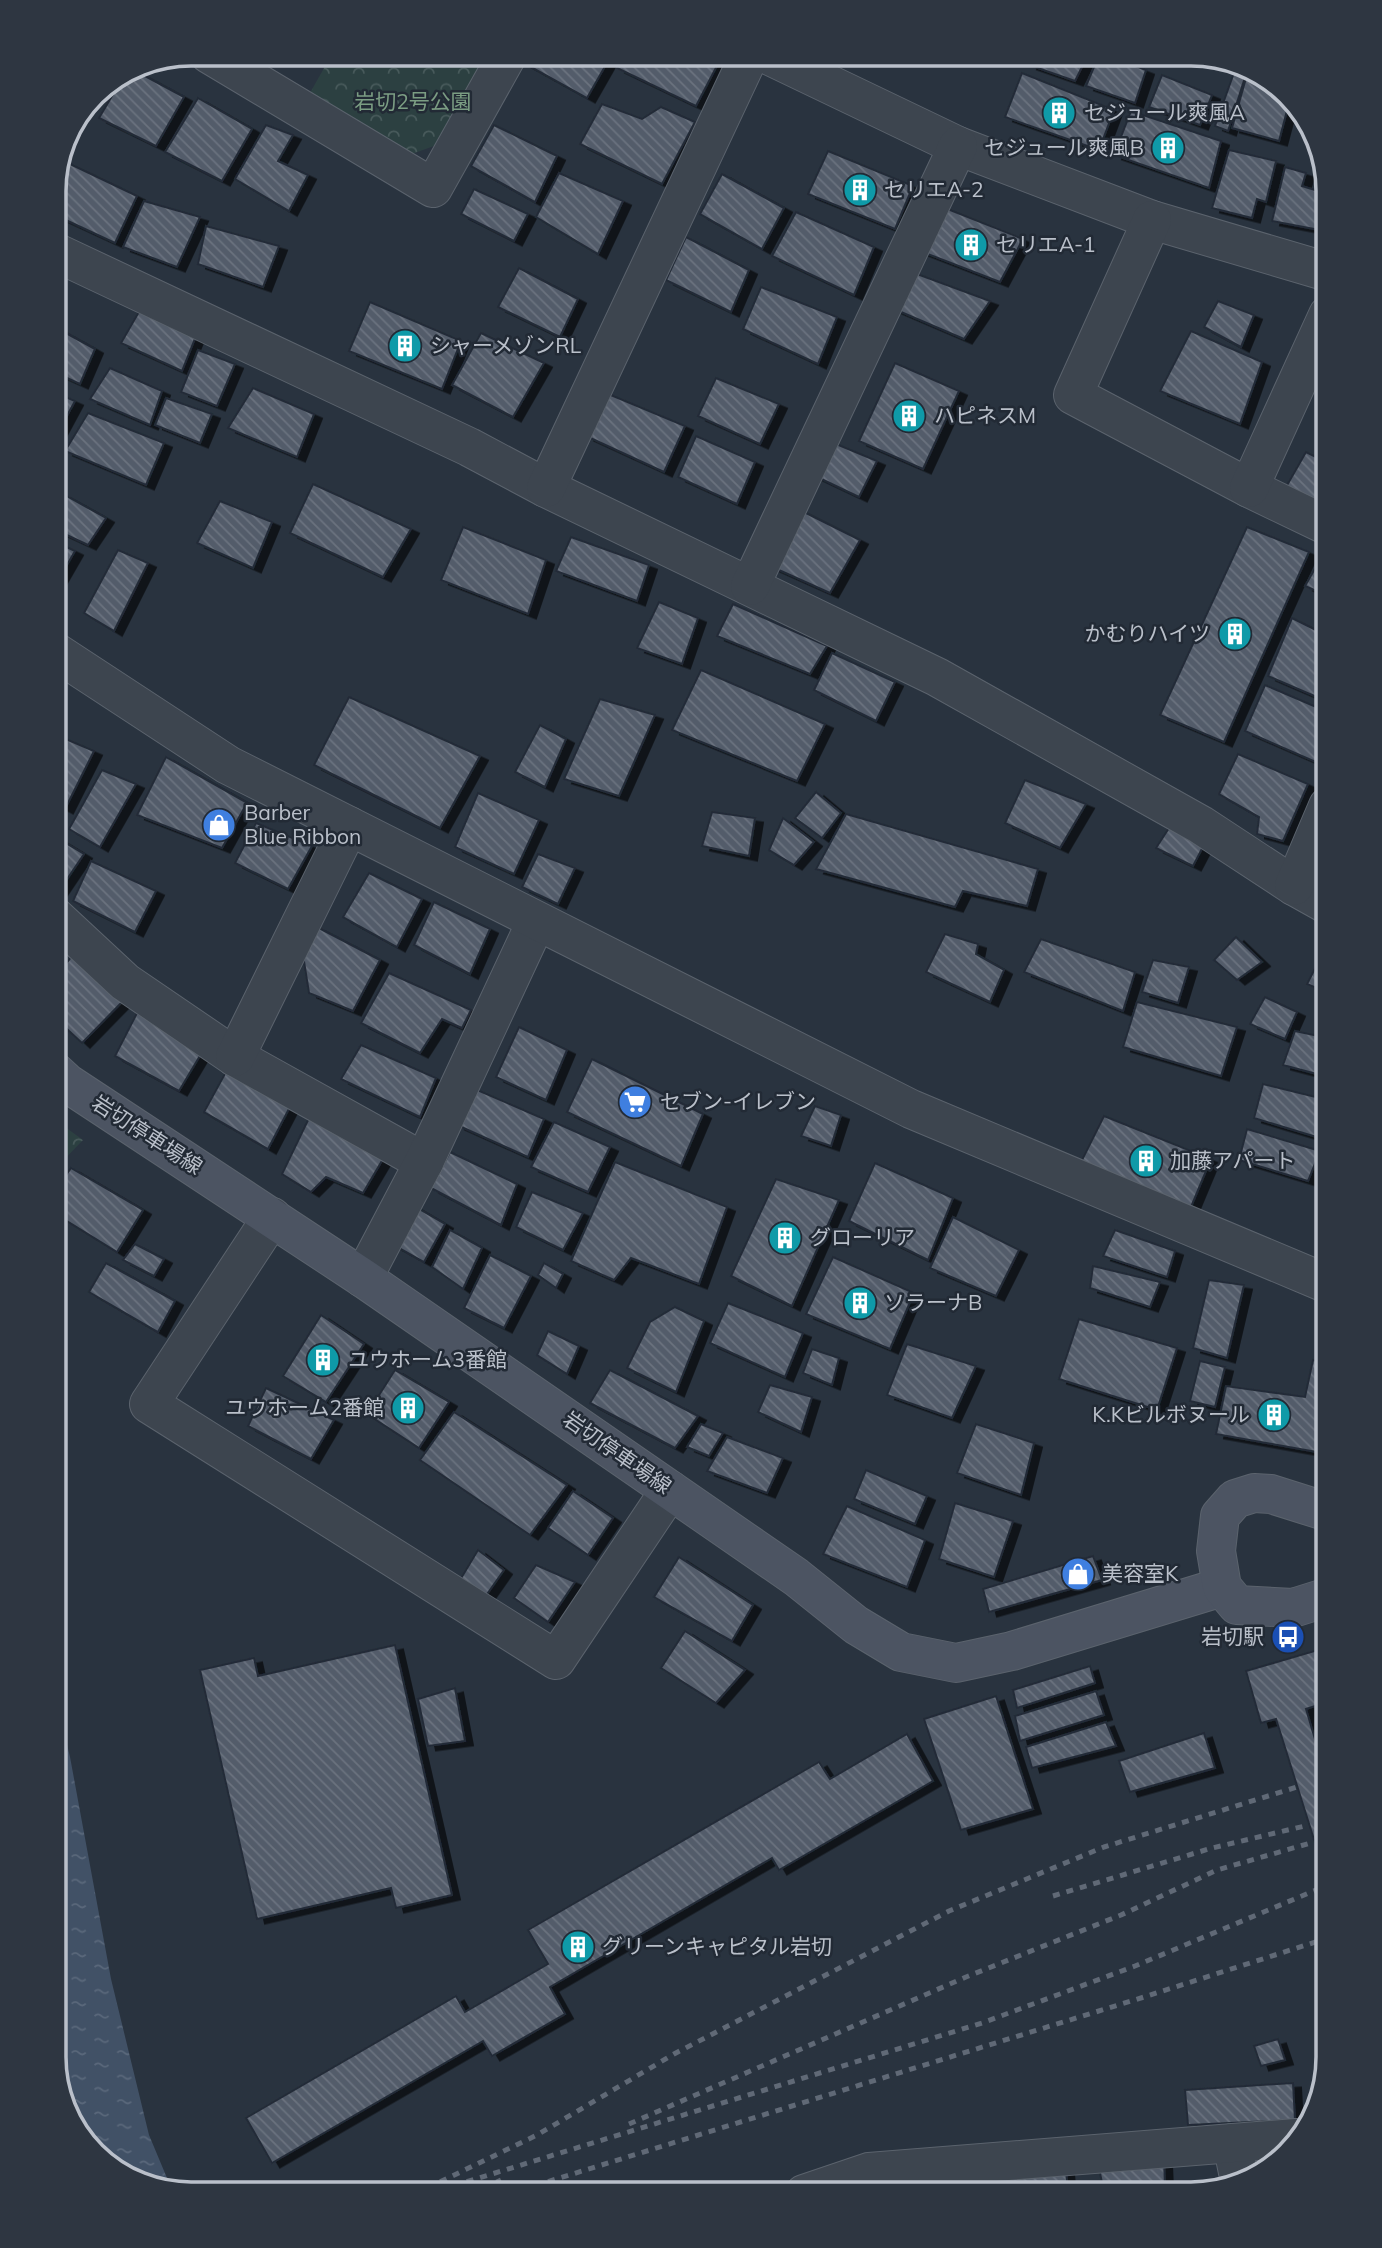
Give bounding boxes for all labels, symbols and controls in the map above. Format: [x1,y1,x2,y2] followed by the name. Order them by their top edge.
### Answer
[354,88,472,114] park label: 岩切2号公園
[1040,94,1078,132] building icon: セジュール爽風A
[1084,99,1246,125] place label: セジュール爽風A
[1149,129,1187,167] building icon: セジュール爽風B
[984,134,1144,160] place label: セジュール爽風B
[841,171,879,209] building icon: セリエA-2
[884,176,984,202] place label: セリエA-2
[952,226,990,264] building icon: セリエA-1
[996,231,1096,257] place label: セリエA-1
[386,327,424,365] building icon: シャーメゾンRL
[430,332,582,358] place label: シャーメゾンRL
[890,397,928,435] building icon: ハピネスM
[934,402,1036,428] place label: ハピネスM
[1216,615,1254,653] building icon: かむりハイツ
[1084,620,1210,646] place label: かむりハイツ
[244,799,361,849] place label: Barber Blue Ribbon
[200,806,238,844] shop icon: Barber Blue Ribbon
[616,1083,654,1121] supermarket icon: セブン-イレブン
[660,1088,816,1114] place label: セブン-イレブン
[88,1089,207,1179] street label: 岩切停車場線
[1127,1142,1165,1180] building icon: 加藤アパート
[1170,1147,1296,1173] place label: 加藤アパート
[766,1219,804,1257] building icon: グローリア
[810,1224,915,1250] place label: グローリア
[841,1284,879,1322] building icon: ソラーナB
[884,1289,982,1315] place label: ソラーナB
[304,1341,342,1379] building icon: ユウホーム3番館
[348,1346,507,1372] place label: ユウホーム3番館
[389,1389,427,1427] building icon: ユウホーム2番館
[225,1394,384,1420] place label: ユウホーム2番館
[1255,1396,1293,1434] building icon: K.Kビルボヌール
[1092,1401,1250,1427] place label: K.Kビルボヌール
[559,1405,677,1499] street label: 岩切停車場線
[1059,1555,1097,1593] shop icon: 美容室K
[1102,1560,1179,1586] place label: 美容室K
[1269,1618,1307,1656] bus stop icon: 岩切駅
[1201,1623,1264,1649] place label: 岩切駅
[559,1928,597,1966] building icon: グリーンキャピタル岩切
[602,1933,832,1959] place label: グリーンキャピタル岩切

